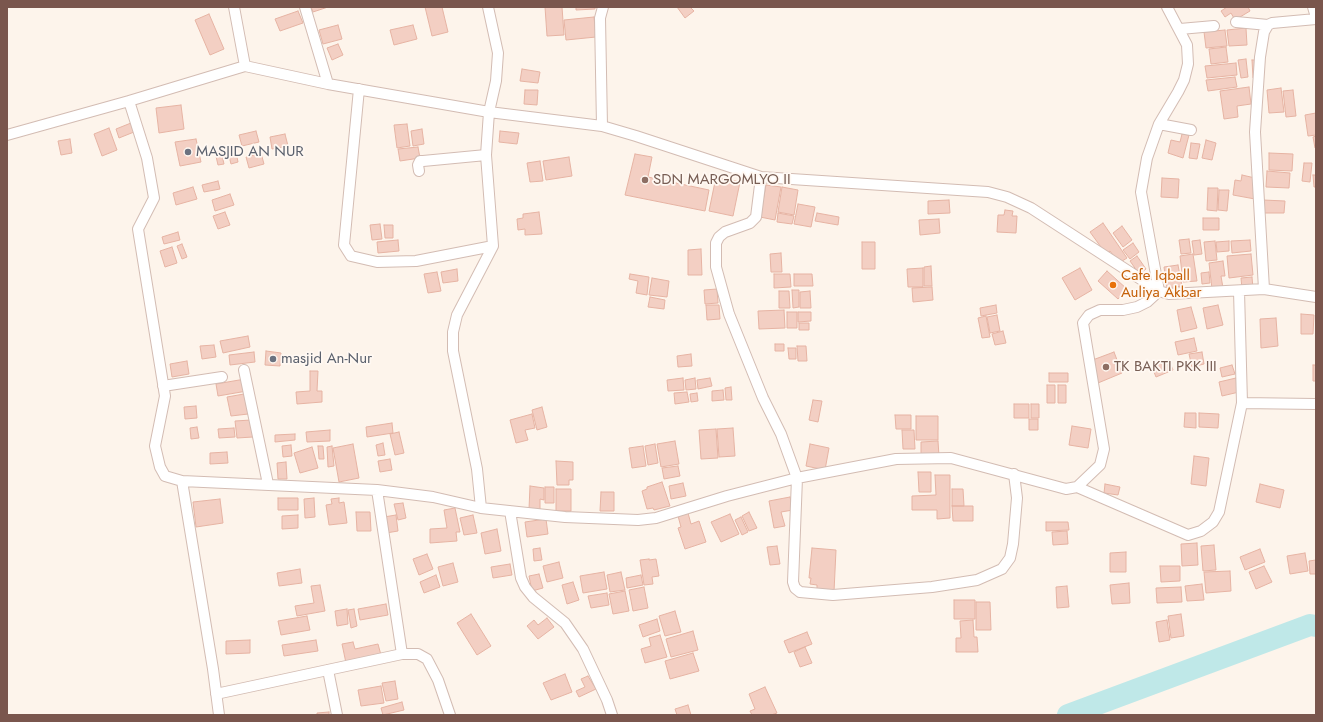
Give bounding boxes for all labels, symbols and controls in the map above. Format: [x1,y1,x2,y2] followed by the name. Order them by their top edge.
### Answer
[196,143,304,161] place label: MASJID AN NUR
[183,147,193,157] marker: MASJID AN NUR
[653,171,791,189] place label: SDN MARGOMLYO II
[640,175,650,185] marker: SDN MARGOMLYO II
[1121,267,1202,302] place label: Cafe Iqball Auliya Akbar
[1108,280,1118,290] marker: Cafe Iqball Auliya Akbar
[281,350,372,368] place label: masjid An-Nur
[268,354,278,364] marker: masjid An-Nur
[1114,358,1217,376] place label: TK BAKTI PKK III
[1101,362,1111,372] marker: TK BAKTI PKK III

